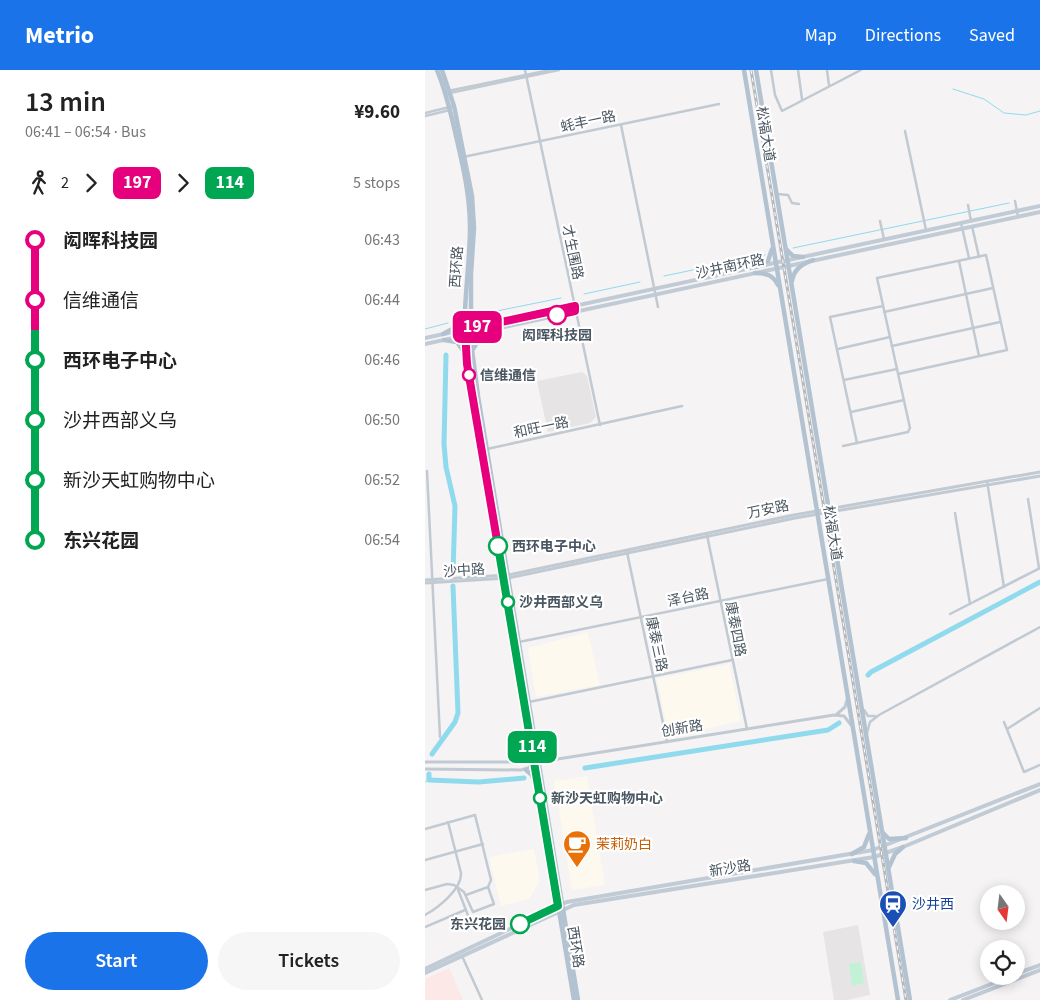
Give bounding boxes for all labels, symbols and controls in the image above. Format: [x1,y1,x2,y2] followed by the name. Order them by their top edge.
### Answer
[25,18,94,53] text: Metrio
[805,23,837,48] text: Map
[865,23,941,48] text: Directions
[969,23,1015,48] text: Saved
[25,82,106,122] text: 13 min
[354,99,400,126] text: ¥9.60
[751,105,779,163] street label: 松福大道
[559,106,618,138] street label: 蚝丰一路
[25,121,146,143] text: 06:41 – 06:54 · Bus
[25,169,53,197] icon: walk
[77,169,105,197] icon: forward
[169,169,197,197] icon: forward
[123,170,151,195] text: 197
[215,170,244,195] text: 114
[61,172,69,194] text: 2
[353,172,400,194] text: 5 stops
[556,223,588,282] street label: 才生围路
[63,228,158,255] text: 闳晖科技园
[364,229,400,251] text: 06:43
[446,245,468,289] street label: 西环路
[694,250,767,284] street label: 沙井南环路
[63,288,139,315] text: 信维通信
[364,289,400,311] text: 06:44
[547,305,567,325] marker: 闳晖科技园
[448,311,506,343] line badge: 197
[463,314,491,339] text: 197
[522,326,592,346] place label: 闳晖科技园
[63,348,177,375] text: 西环电子中心
[364,349,400,371] text: 06:46
[480,366,536,386] place label: 信维通信
[462,368,476,382] marker: 信维通信
[63,408,177,435] text: 沙井西部义乌
[364,409,400,431] text: 06:50
[512,412,571,444] street label: 和旺一路
[63,468,215,495] text: 新沙天虹购物中心
[364,469,400,491] text: 06:52
[746,496,791,524] street label: 万安路
[818,504,846,562] street label: 松福大道
[63,528,139,555] text: 东兴花园
[364,529,400,551] text: 06:54
[488,536,508,556] marker: 西环电子中心
[512,537,596,557] place label: 西环电子中心
[442,560,486,582] street label: 沙中路
[666,584,711,612] street label: 泽台路
[519,593,603,613] place label: 沙井西部义乌
[501,595,515,609] marker: 沙井西部义乌
[720,600,750,659] street label: 康泰四路
[640,615,672,674] street label: 康泰三路
[660,716,704,742] street label: 创新路
[503,731,561,763] line badge: 114
[518,734,546,759] text: 114
[551,789,663,809] place label: 新沙天虹购物中心
[533,791,547,805] marker: 新沙天虹购物中心
[562,829,592,868] cafe icon: 茉莉奶白
[596,835,652,855] place label: 茉莉奶白
[708,856,752,882] street label: 新沙路
[980,885,1025,930] north arrow
[980,885,1025,985] map controls
[878,889,908,928] station icon: 沙井西
[912,895,954,915] place label: 沙井西
[510,914,530,934] marker: 东兴花园
[450,915,506,935] place label: 东兴花园
[562,925,588,969] street label: 西环路
[25,932,208,990] button: Start
[218,932,400,990] button: Tickets
[980,940,1025,985] button: locate

